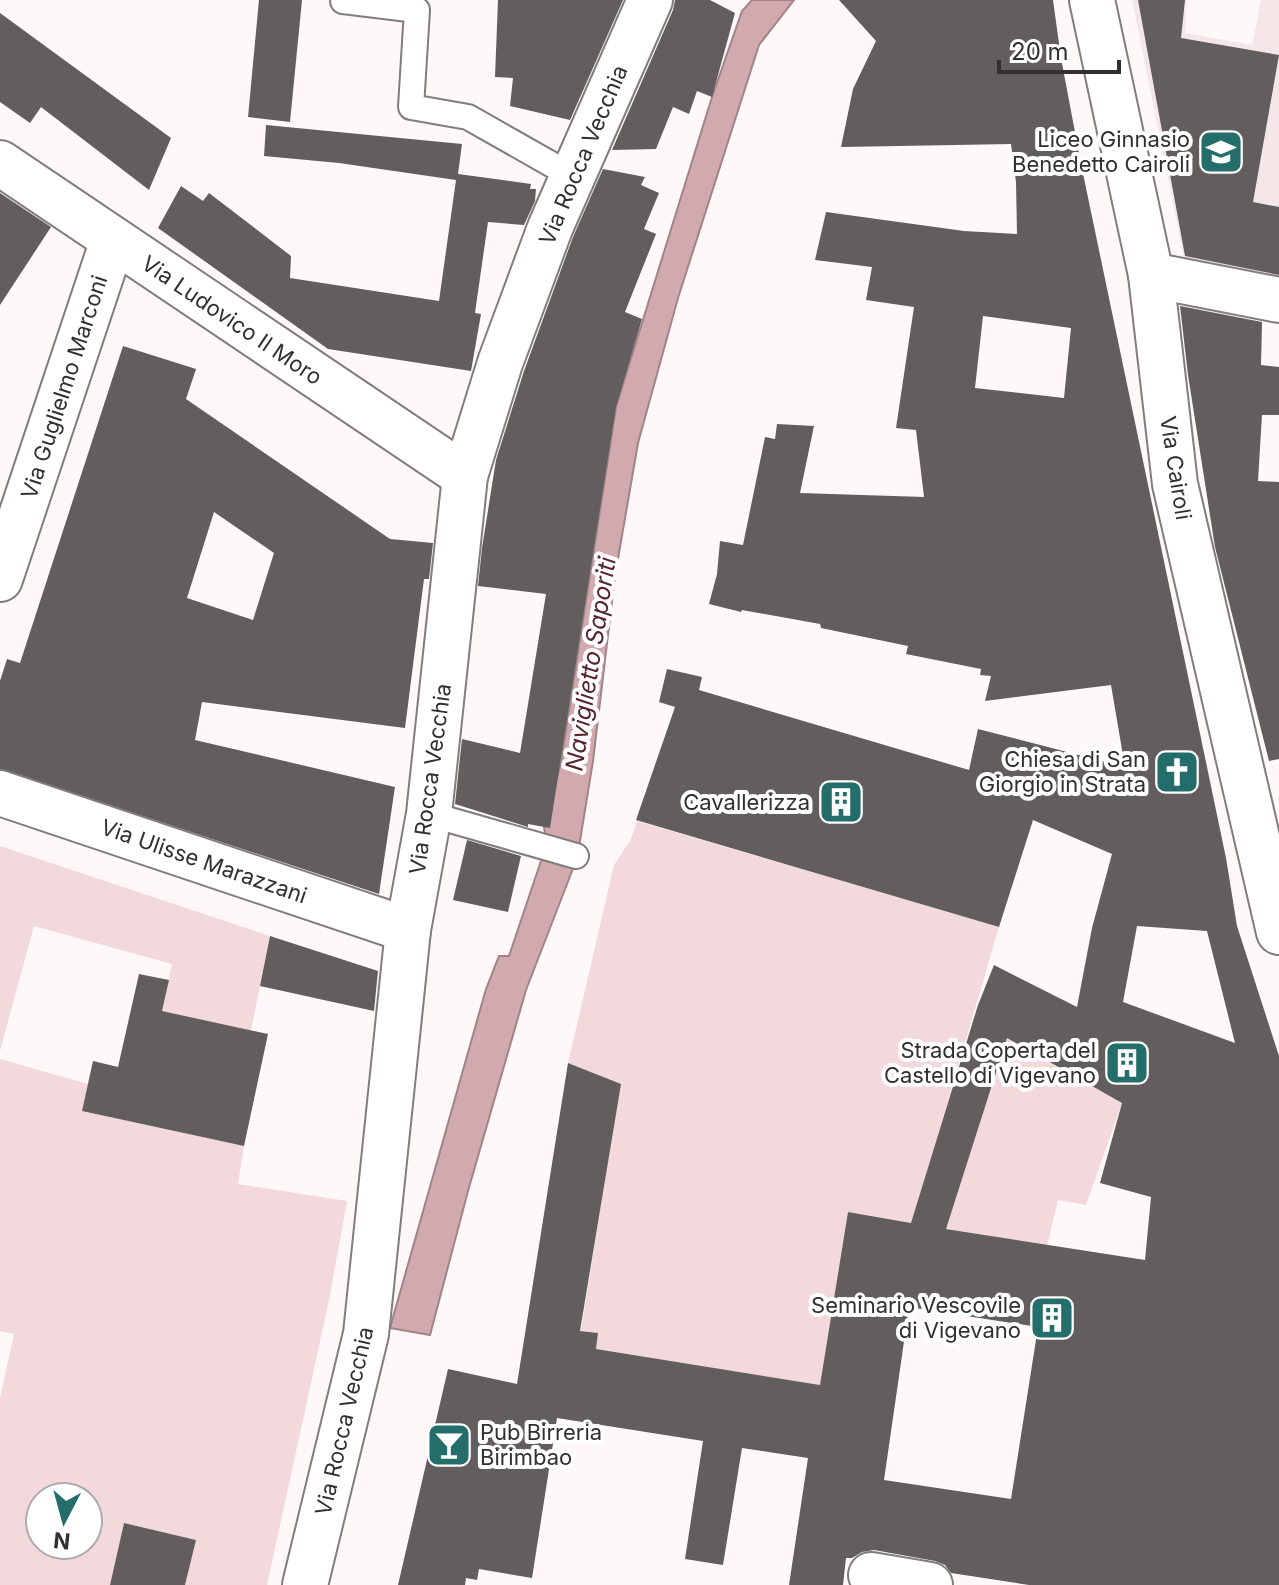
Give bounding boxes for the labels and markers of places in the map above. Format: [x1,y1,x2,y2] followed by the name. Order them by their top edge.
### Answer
[1012,126,1190,177] place label: Liceo Ginnasio Benedetto Cairoli
[1197,128,1245,176] school or university icon: Liceo Ginnasio Benedetto Cairoli
[979,746,1146,797] place label: Chiesa di San Giorgio in Strata
[1153,748,1201,796] church icon: Chiesa di San Giorgio in Strata
[817,778,865,826] building icon: Cavallerizza
[683,789,810,815] place label: Cavallerizza
[884,1037,1096,1088] place label: Strada Coperta del Castello di Vigevano
[1103,1039,1151,1087] building icon: Strada Coperta del Castello di Vigevano
[811,1292,1021,1343] place label: Seminario Vescovile di Vigevano
[1028,1294,1076,1342] building icon: Seminario Vescovile di Vigevano
[480,1419,602,1470] place label: Pub Birreria Birimbao
[425,1421,473,1469] bar icon: Pub Birreria Birimbao

